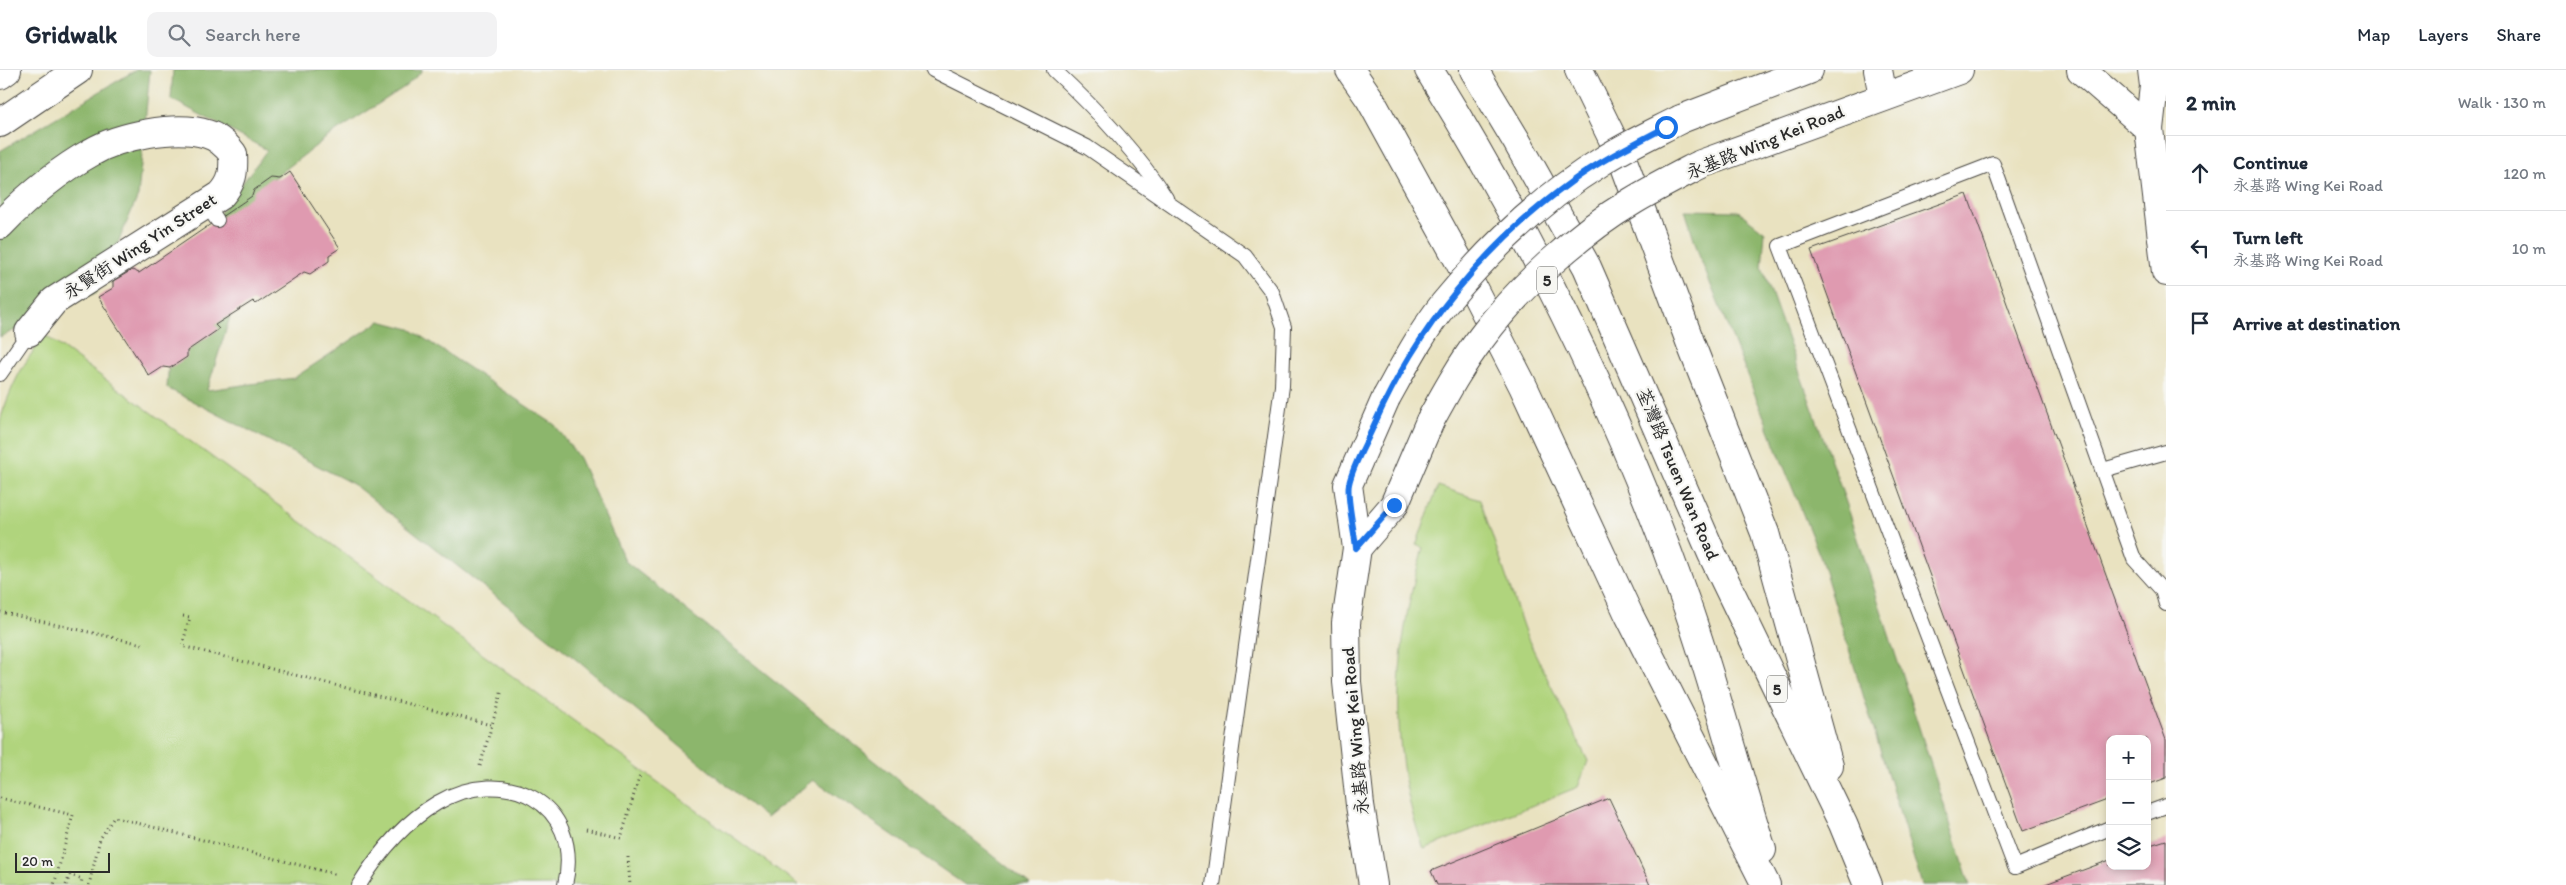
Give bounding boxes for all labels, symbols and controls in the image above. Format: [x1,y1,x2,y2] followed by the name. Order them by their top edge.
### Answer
[147,12,497,57] search box
[25,20,117,49] text: Gridwalk
[165,21,193,49] icon: search
[205,23,301,46] text: Search here
[2357,24,2390,46] text: Map
[2418,24,2468,46] text: Layers
[2496,24,2541,46] text: Share
[2186,90,2236,115] text: 2 min
[2458,93,2546,112] text: Walk · 130 m
[1683,100,1847,184] street label: 永基路 Wing Kei Road
[1655,116,1678,139] route start
[2233,151,2308,174] text: Continue
[2186,159,2214,187] icon: ahead
[2503,164,2546,183] text: 120 m
[2233,176,2383,195] text: 永基路 Wing Kei Road
[59,188,221,304] street label: 永賢街 Wing Yin Street
[2233,226,2303,249] text: Turn left
[2186,234,2214,262] icon: left
[2512,239,2546,258] text: 10 m
[2233,251,2383,270] text: 永基路 Wing Kei Road
[1537,266,1557,294] road number: 5
[2186,309,2214,337] icon: arrive
[2233,312,2400,335] text: Arrive at destination
[1632,385,1724,563] street label: 荃灣路 Tsuen Wan Road
[1383,494,1406,517] route end
[1337,646,1373,816] street label: 永基路 Wing Kei Road
[1767,676,1787,702] road number: 5
[2106,735,2151,870] map controls
[2106,735,2151,780] button: +
[2106,780,2151,825] button: −
[2106,825,2151,870] button: layers
[15,850,110,873] scale bar
[22,853,53,870] text: 20 m

